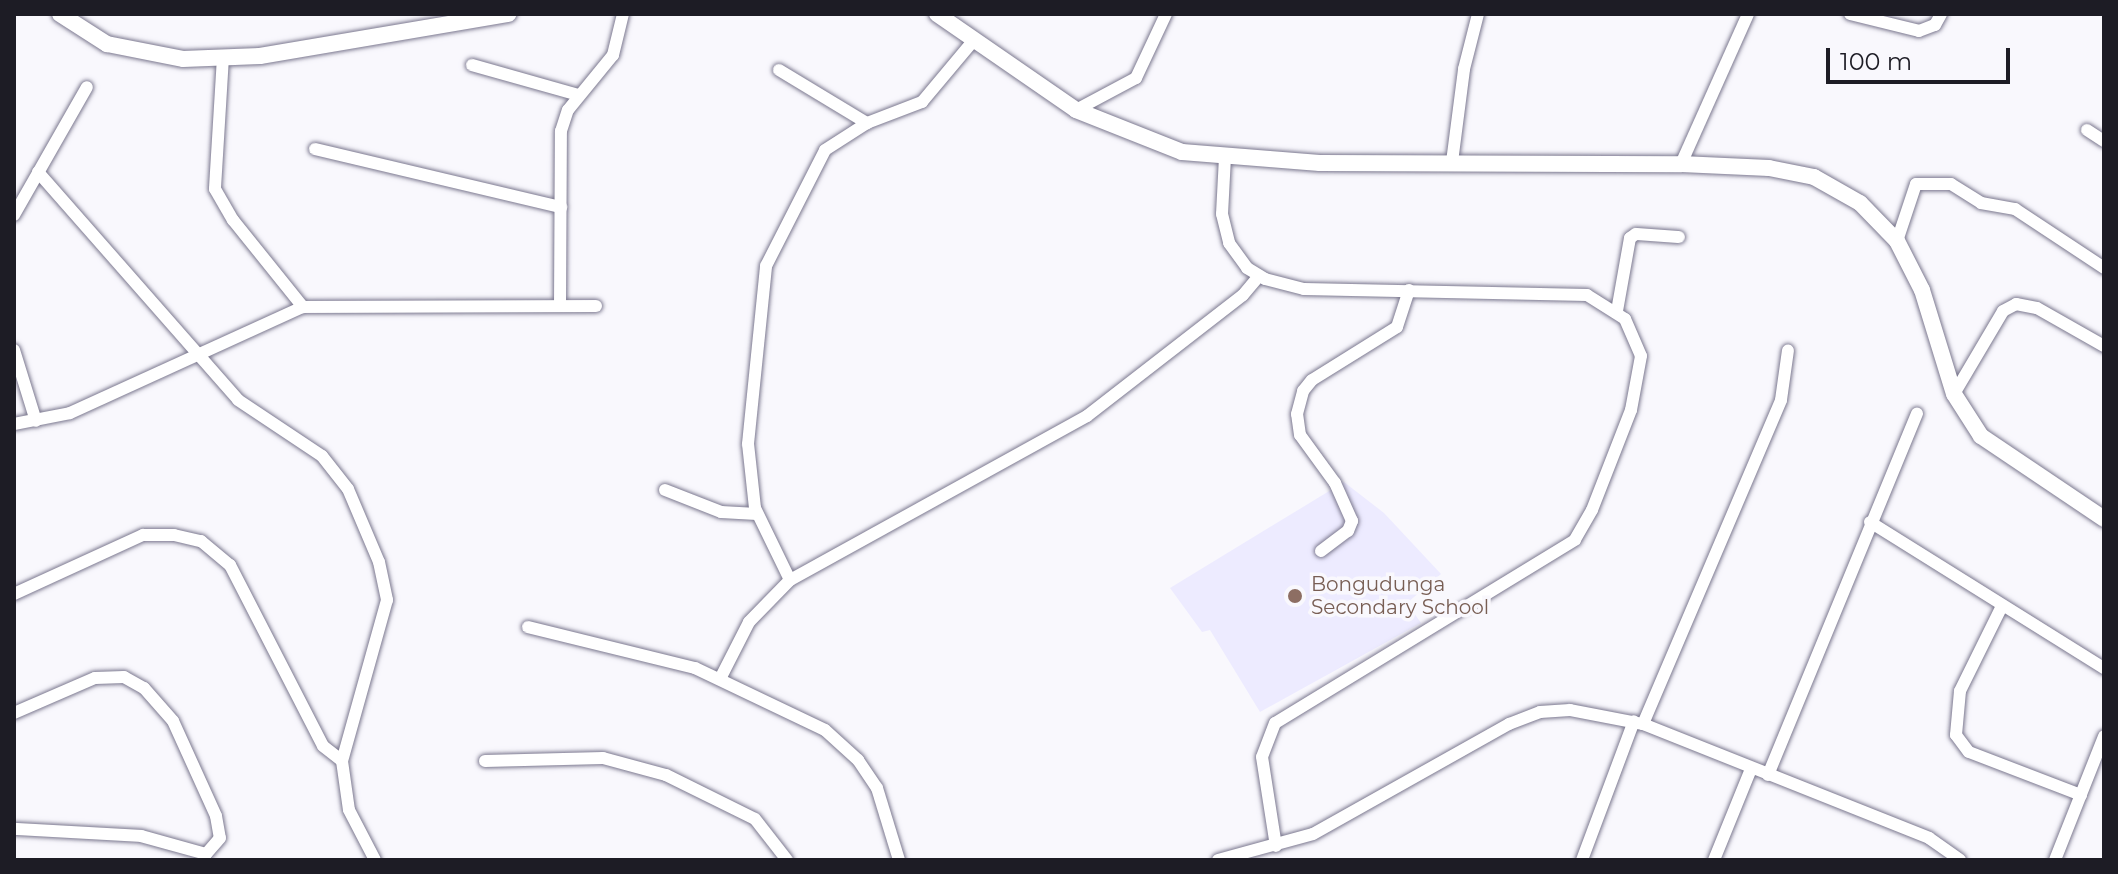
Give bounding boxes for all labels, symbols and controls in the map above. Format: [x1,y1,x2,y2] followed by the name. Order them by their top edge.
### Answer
[1830,32,2014,82] scale bar
[1840,47,1912,76] text: 100 m
[1311,572,1489,619] place label: Bongudunga Secondary School
[1286,587,1304,605] marker: Bongudunga Secondary School

